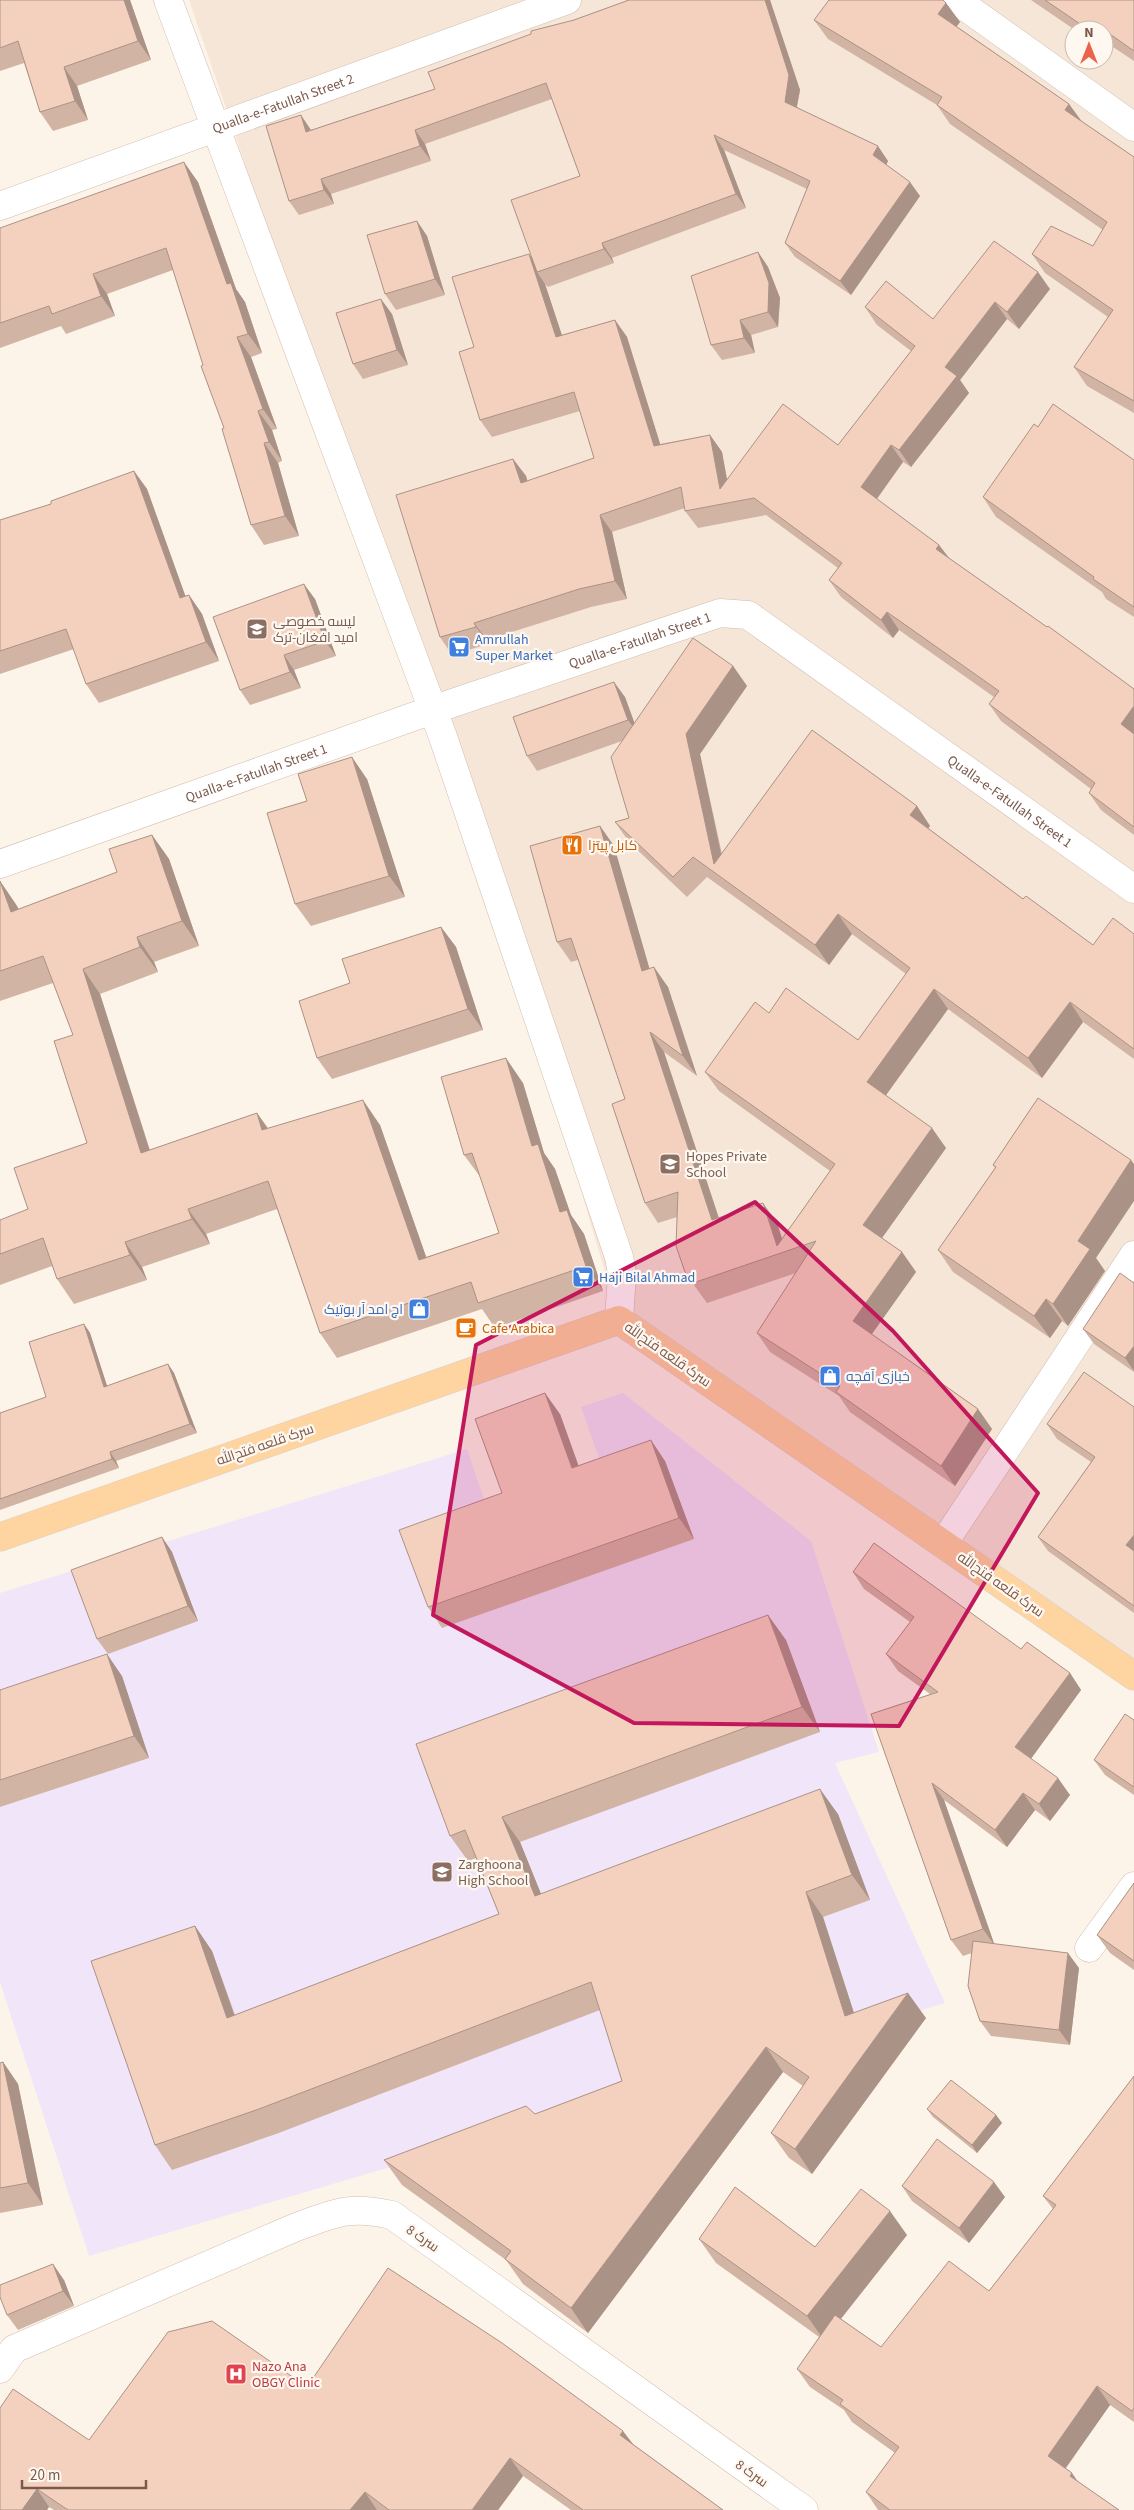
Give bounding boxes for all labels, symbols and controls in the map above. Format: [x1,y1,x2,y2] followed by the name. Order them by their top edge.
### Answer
[1064,20,1114,70] north arrow
[1084,23,1094,43] text: N
[210,69,357,139] street label: Qualla-e-Fatullah Street 2
[566,608,714,674] street label: Qualla-e-Fatullah Street 1
[273,612,358,648] place label: لیسه خصوصی امید افغان-ترک
[245,617,269,641] school or university icon: لیسه خصوصی امید افغان-ترک
[475,630,553,666] place label: Amrullah Super Market
[447,635,471,659] supermarket icon: Amrullah Super Market
[183,739,330,808] street label: Qualla-e-Fatullah Street 1
[943,751,1076,853] street label: Qualla-e-Fatullah Street 1
[560,833,584,857] restaurant icon: کابل پیتزا
[588,836,637,856] place label: کابل پیتزا
[686,1147,767,1183] place label: Hopes Private School
[658,1152,682,1176] school or university icon: Hopes Private School
[571,1265,595,1289] supermarket icon: Haji Bilal Ahmad
[599,1268,695,1288] place label: Haji Bilal Ahmad
[407,1297,431,1321] shop icon: اچ امد آر بوتیک
[324,1300,403,1320] place label: اچ امد آر بوتیک
[454,1316,478,1340] cafe icon: Cafe Arabica
[620,1317,715,1392] street label: سرک قلعه فتح‌الله
[482,1319,554,1339] place label: Cafe Arabica
[818,1364,842,1388] shop icon: خبازی آقچه
[846,1367,910,1387] place label: خبازی آقچه
[214,1419,317,1471] street label: سرک قلعه فتح‌الله
[953,1547,1048,1622] street label: سرک قلعه فتح‌الله
[458,1855,529,1891] place label: Zarghoona High School
[430,1860,454,1884] school or university icon: Zarghoona High School
[402,2220,443,2257] street label: سرک 8
[252,2357,321,2393] place label: Nazo Ana OBGY Clinic
[224,2362,248,2386] hospital icon: Nazo Ana OBGY Clinic
[731,2455,772,2493] street label: سرک 8
[22,2458,146,2490] scale bar
[30,2465,60,2486] text: 20 m

